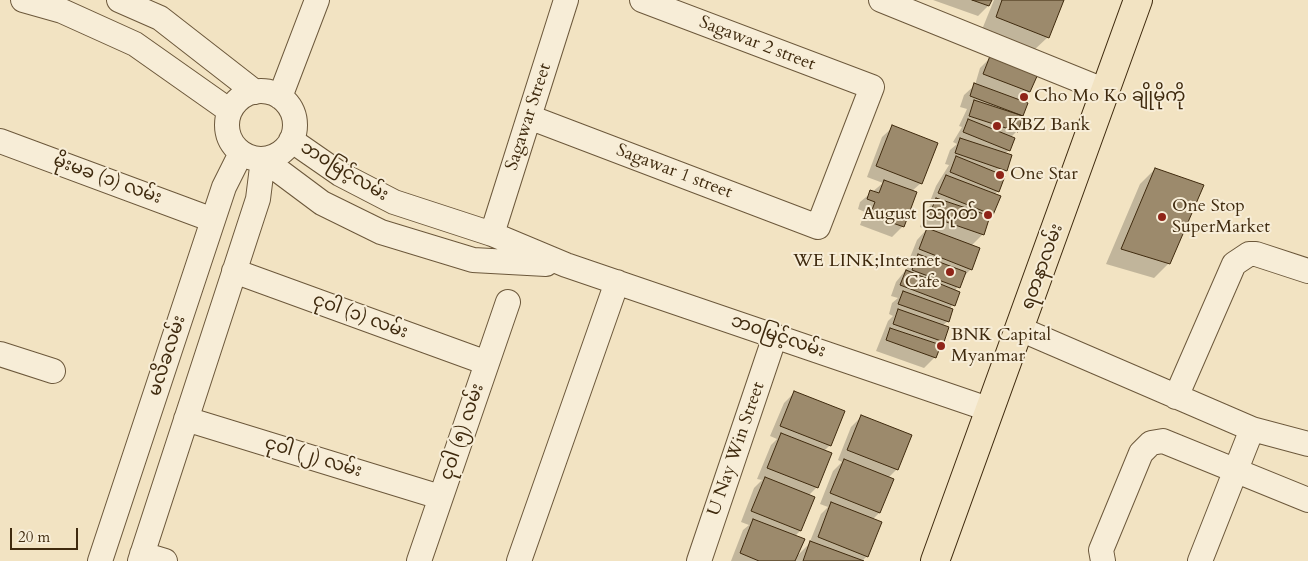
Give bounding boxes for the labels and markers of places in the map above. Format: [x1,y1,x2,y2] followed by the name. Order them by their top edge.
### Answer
[1034,86,1186,108] place label: Cho Mo Ko ချိုမိုကို
[1018,91,1030,103] marker: Cho Mo Ko ချိုမိုကို
[1007,115,1090,137] place label: KBZ Bank
[991,120,1003,132] marker: KBZ Bank
[1010,164,1078,186] place label: One Star
[994,169,1006,181] marker: One Star
[1172,196,1270,238] place label: One Stop SuperMarket
[862,204,978,226] place label: August သြဂုတ်
[982,209,994,221] marker: August သြဂုတ်
[1156,211,1168,223] marker: One Stop SuperMarket
[793,251,940,294] place label: WE LINK;Internet Cafe
[944,266,956,278] marker: WE LINK;Internet Cafe
[951,325,1051,368] place label: BNK Capital Myanmar
[935,340,947,352] marker: BNK Capital Myanmar

